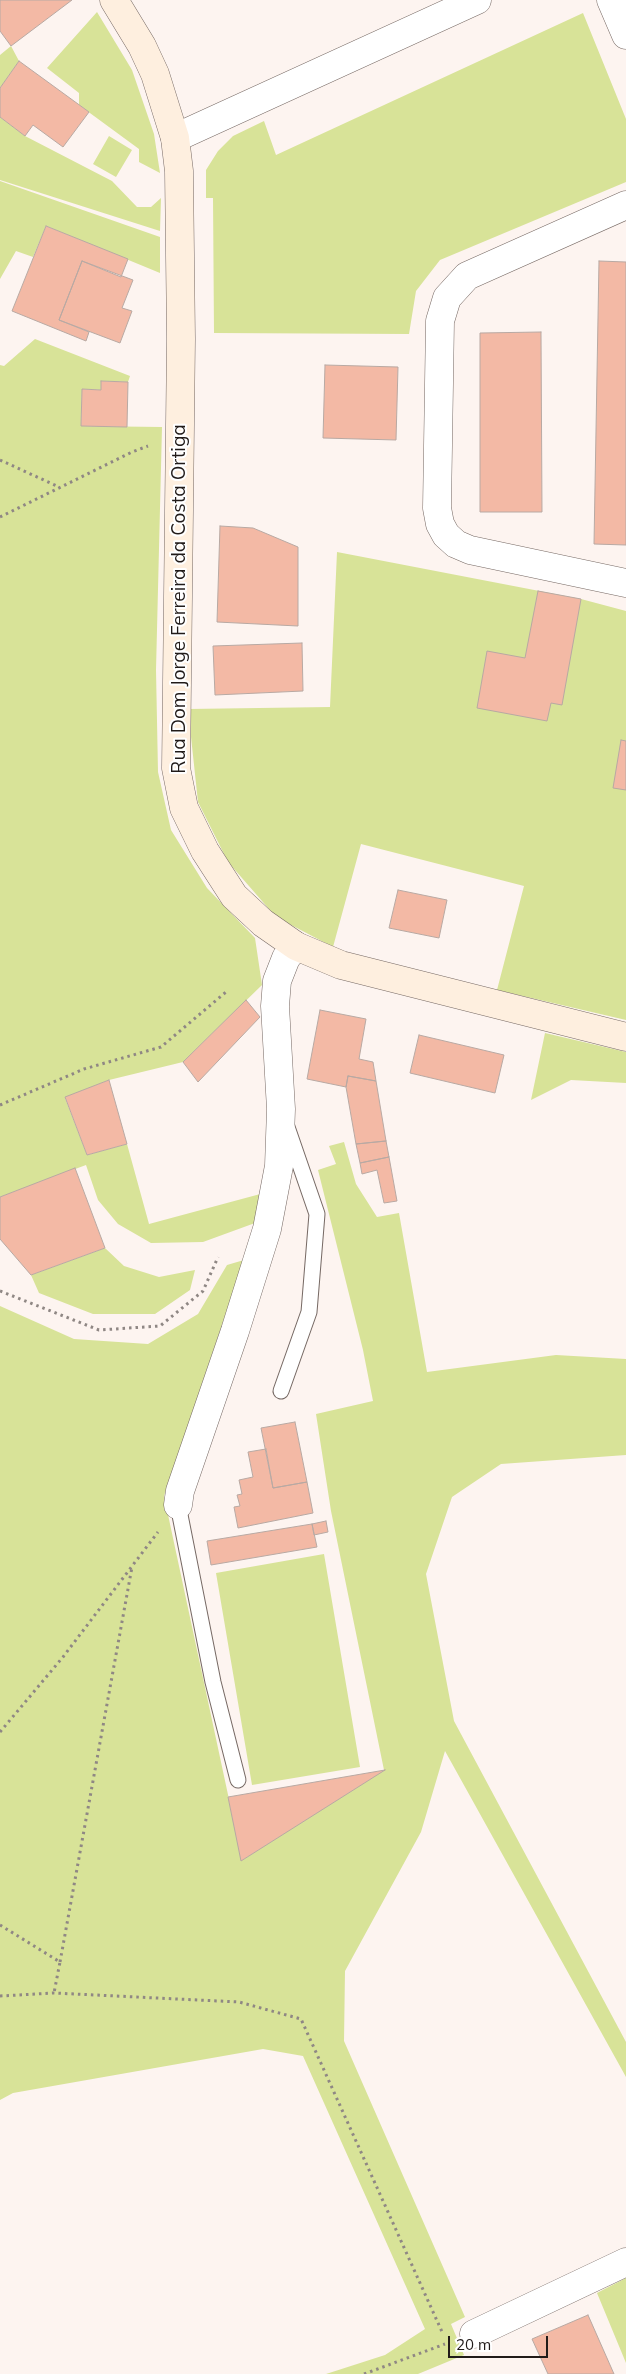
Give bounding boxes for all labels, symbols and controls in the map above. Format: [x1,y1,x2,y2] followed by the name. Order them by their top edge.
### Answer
[168,424,190,774] street label: Rua Dom Jorge Ferreira da Costa Ortiga
[451,2326,551,2358] scale bar
[456,2335,491,2354] text: 20 m

